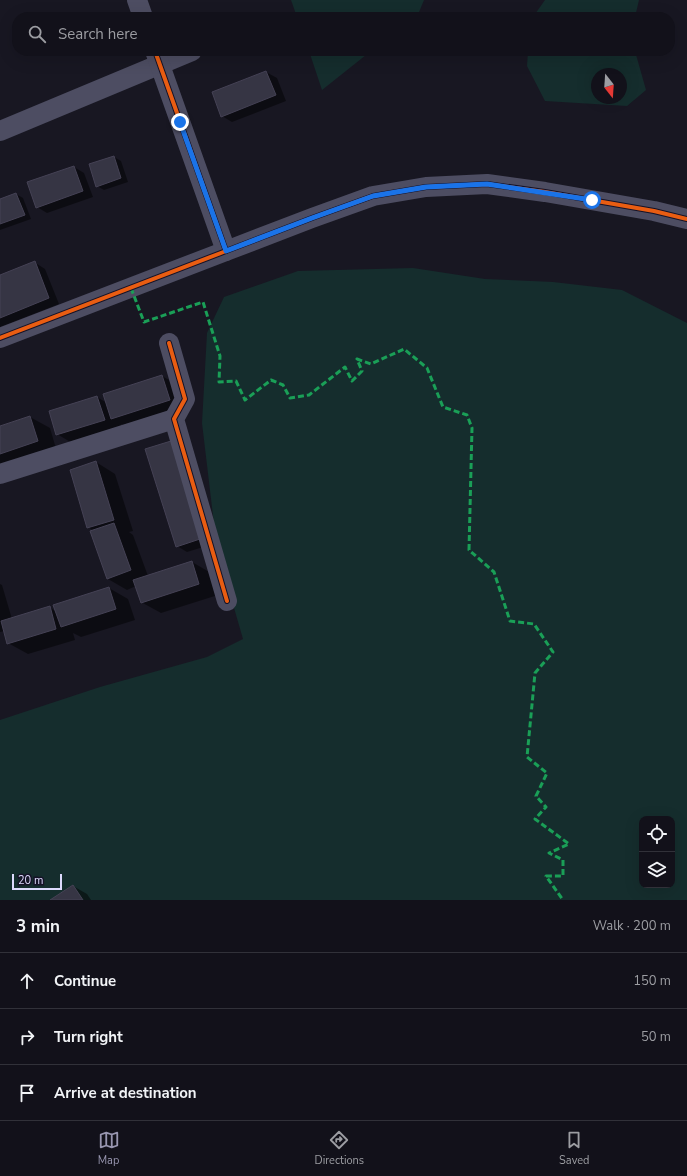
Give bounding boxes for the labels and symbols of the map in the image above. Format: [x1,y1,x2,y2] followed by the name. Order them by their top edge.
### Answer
[591,68,627,104] north arrow
[171,113,189,131] route end
[583,191,601,209] route start
[12,872,62,891] scale bar

